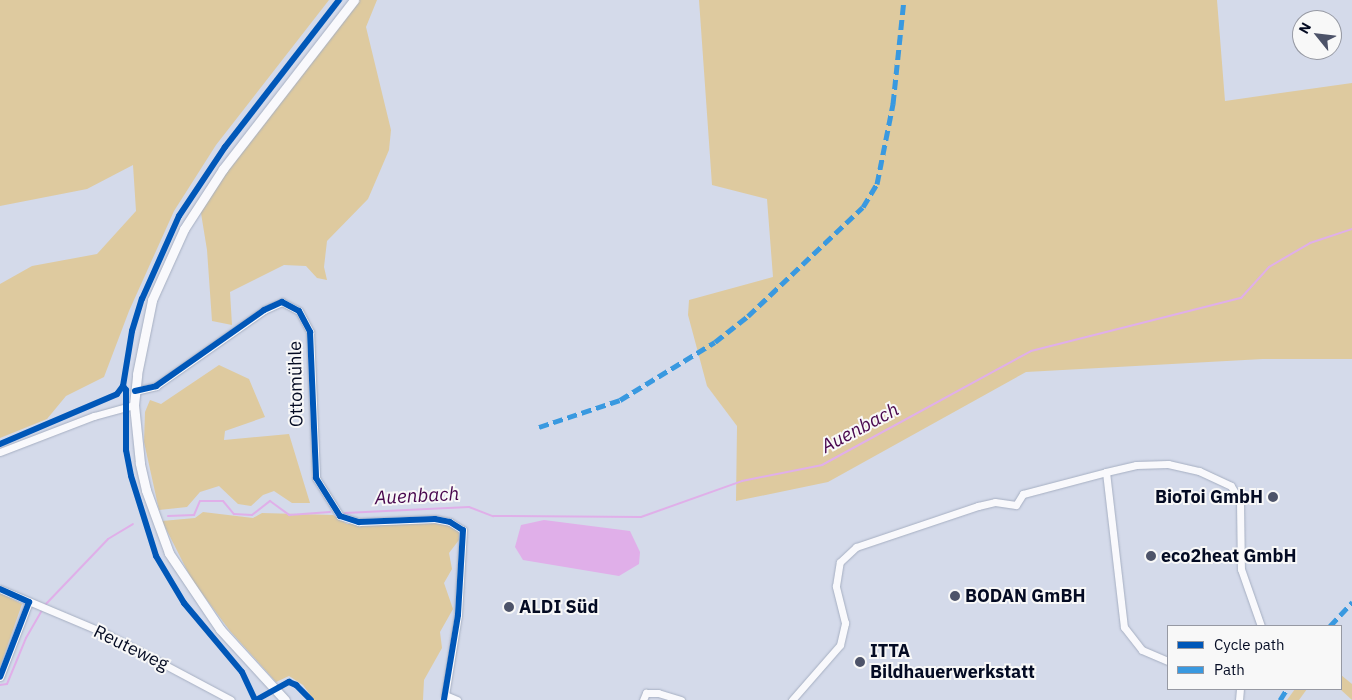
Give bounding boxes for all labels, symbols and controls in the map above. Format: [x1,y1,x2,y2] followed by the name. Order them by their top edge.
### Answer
[1292,10,1342,60] north arrow
[1294,19,1315,37] text: N
[284,341,308,427] street label: Ottomühle
[817,398,903,458] water label: Auenbach
[374,482,460,510] water label: Auenbach
[1155,486,1263,508] place label: BioToi GmbH
[1267,491,1279,503] marker: BioToi GmbH
[1161,545,1296,567] place label: eco2heat GmbH
[1145,550,1157,562] marker: eco2heat GmbH
[965,585,1085,607] place label: BODAN GmBH
[949,590,961,602] marker: BODAN GmBH
[519,596,598,618] place label: ALDI Süd
[503,601,515,613] marker: ALDI Süd
[90,621,172,675] street label: Reuteweg
[1167,625,1342,690] legend
[1214,635,1285,654] text: Cycle path
[870,641,1035,684] place label: ITTA Bildhauerwerkstatt
[854,656,866,668] marker: ITTA Bildhauerwerkstatt
[1214,660,1245,679] text: Path

